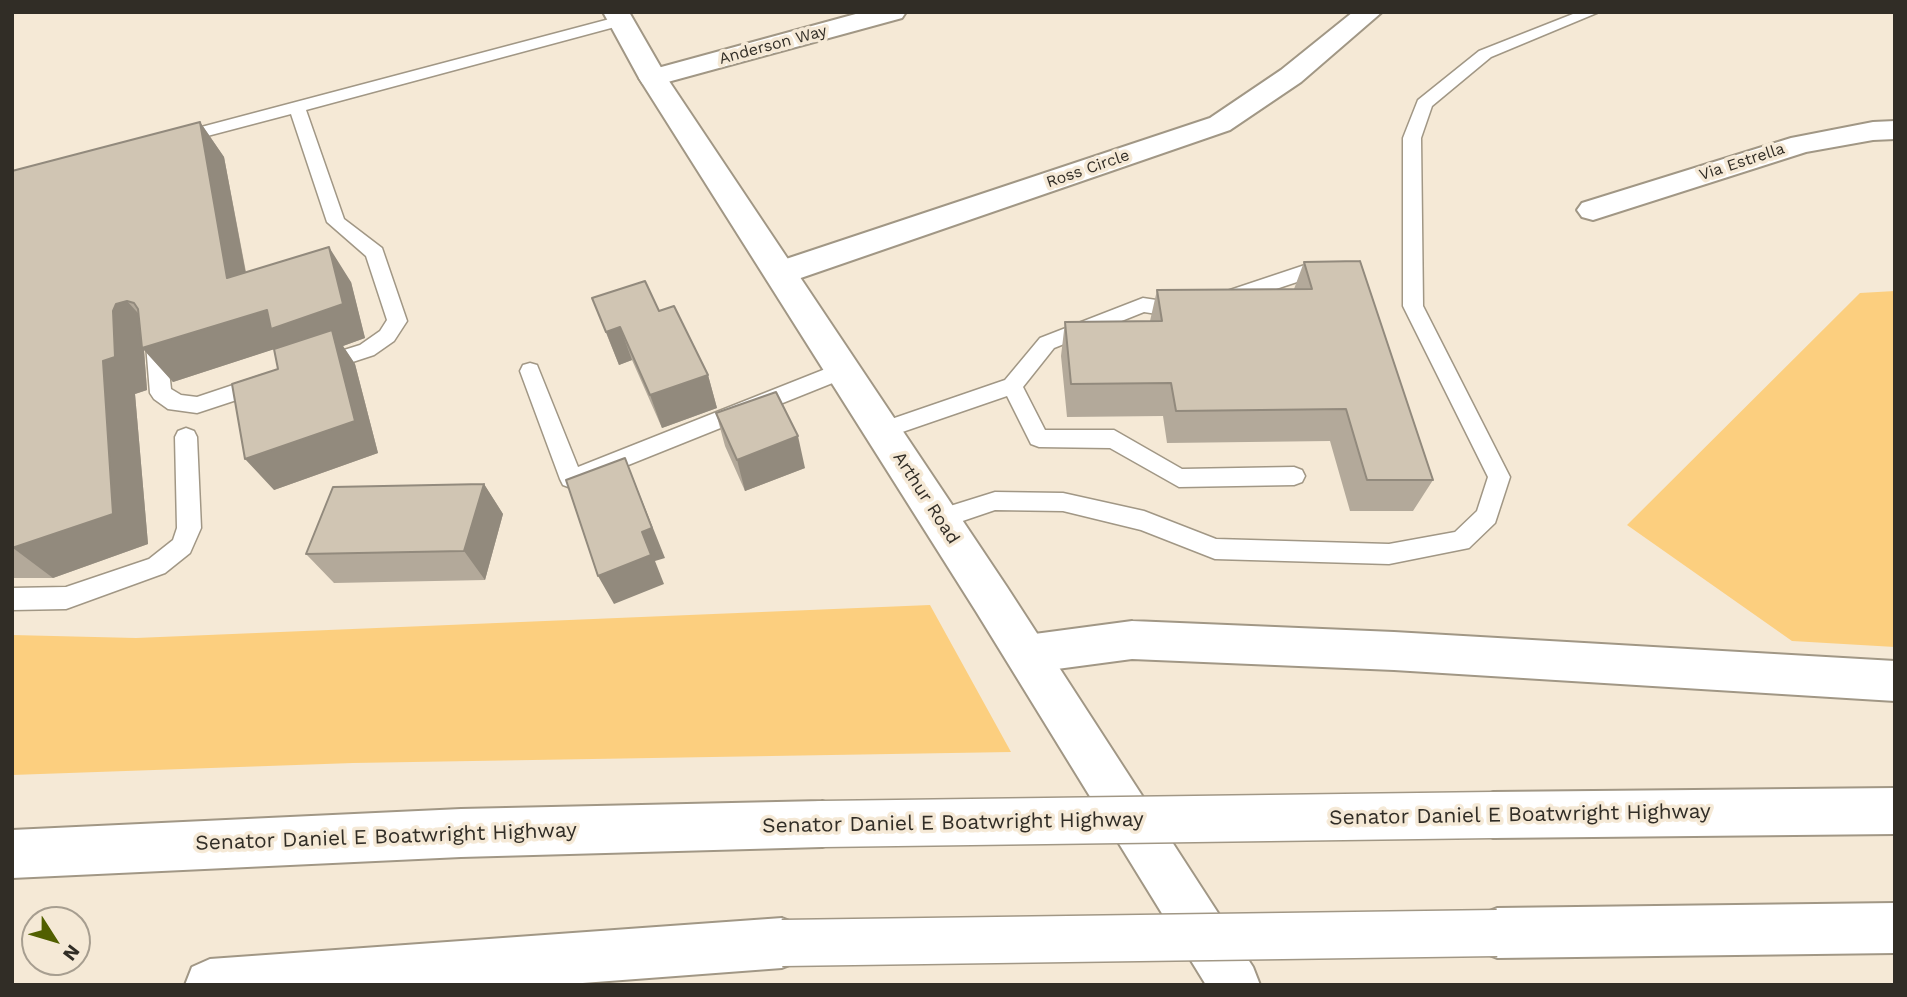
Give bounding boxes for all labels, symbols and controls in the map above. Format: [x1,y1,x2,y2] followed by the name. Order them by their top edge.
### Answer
[717,21,829,69] street label: Anderson Way
[1697,139,1787,185] street label: Via Estrella
[1044,146,1132,192] street label: Ross Circle
[888,448,964,548] street label: Arthur Road
[1329,799,1711,831] street label: Senator Daniel E Boatwright Highway
[762,807,1144,839] street label: Senator Daniel E Boatwright Highway
[195,818,577,856] street label: Senator Daniel E Boatwright Highway
[21,906,91,976] north arrow
[58,940,85,965] text: N

